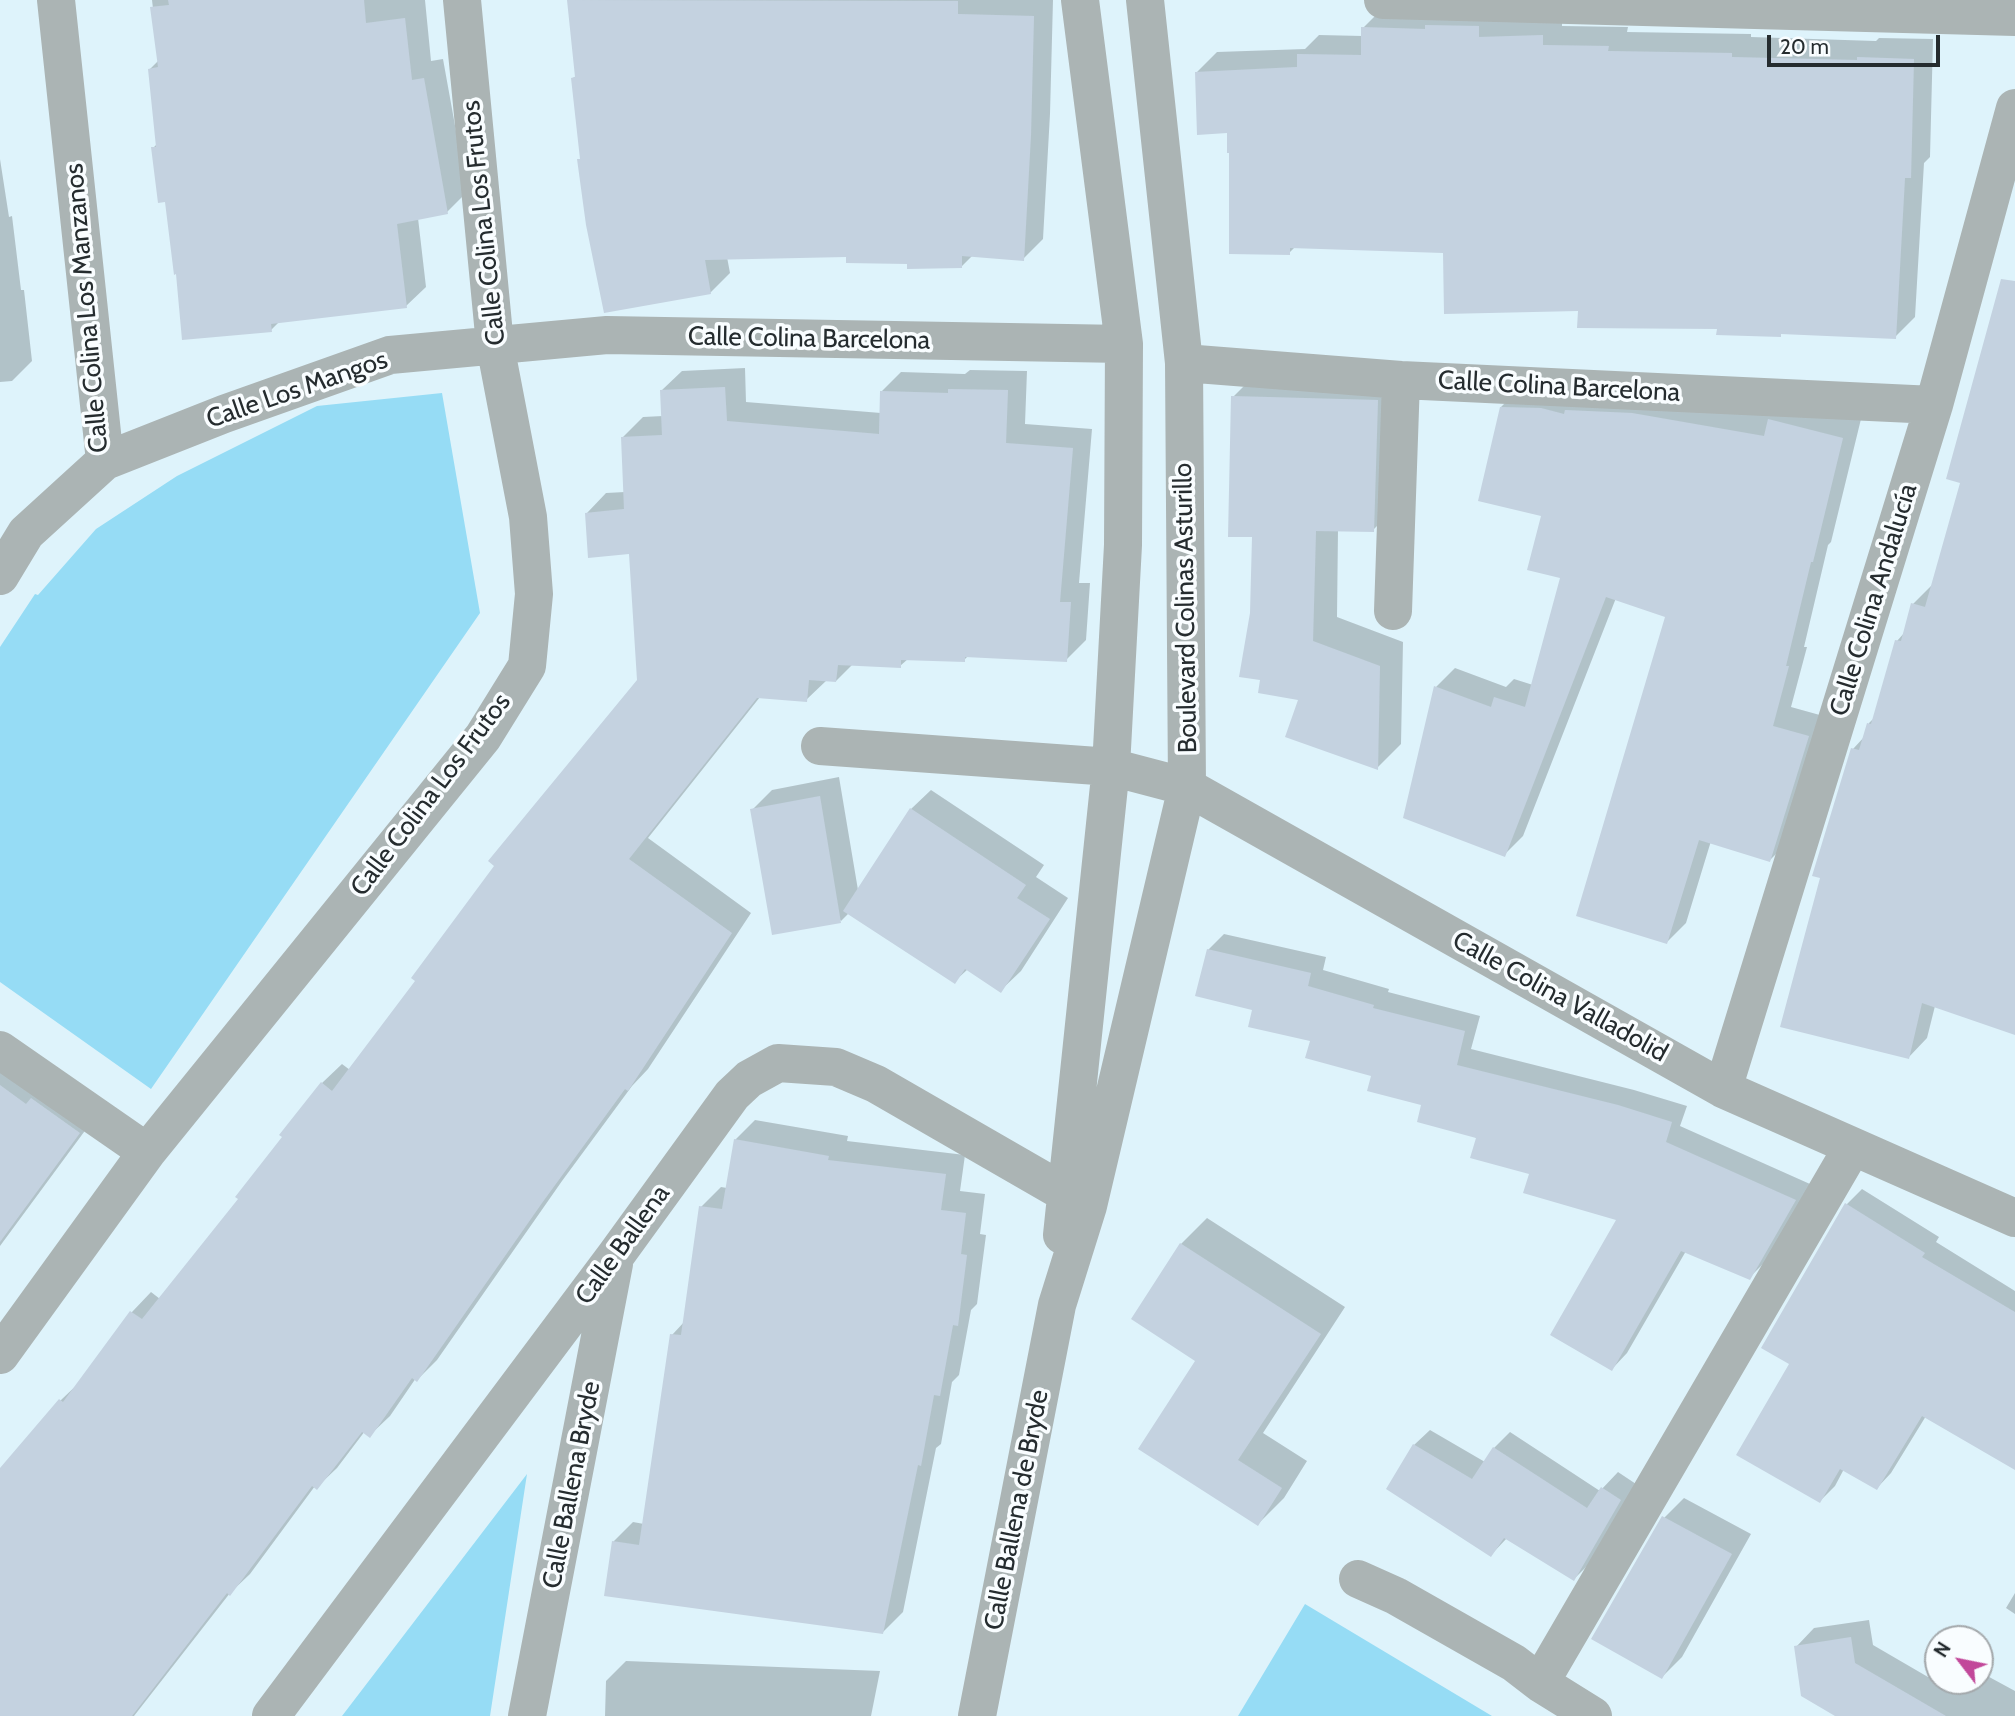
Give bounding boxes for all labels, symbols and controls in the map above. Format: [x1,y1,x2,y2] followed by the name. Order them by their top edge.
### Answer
[1770,21,1943,65] scale bar
[1780,34,1829,59] text: 20 m
[456,99,512,347] street label: Calle Colina Los Frutos
[59,162,115,454] street label: Calle Colina Los Manzanos
[688,321,930,357] street label: Calle Colina Barcelona
[202,344,392,436] street label: Calle Los Mangos
[1437,365,1681,409] street label: Calle Colina Barcelona
[1168,463,1204,753] street label: Boulevard Colinas Asturillo
[1824,480,1924,720] street label: Calle Colina Andalucía
[345,687,517,903] street label: Calle Colina Los Frutos
[1447,925,1673,1069] street label: Calle Colina Valladolid
[569,1179,677,1311] street label: Calle Ballena
[537,1379,607,1591] street label: Calle Ballena Bryde
[978,1387,1056,1633] street label: Calle Ballena de Bryde
[1924,1625,1994,1695] north arrow
[1929,1638,1956,1661] text: N

